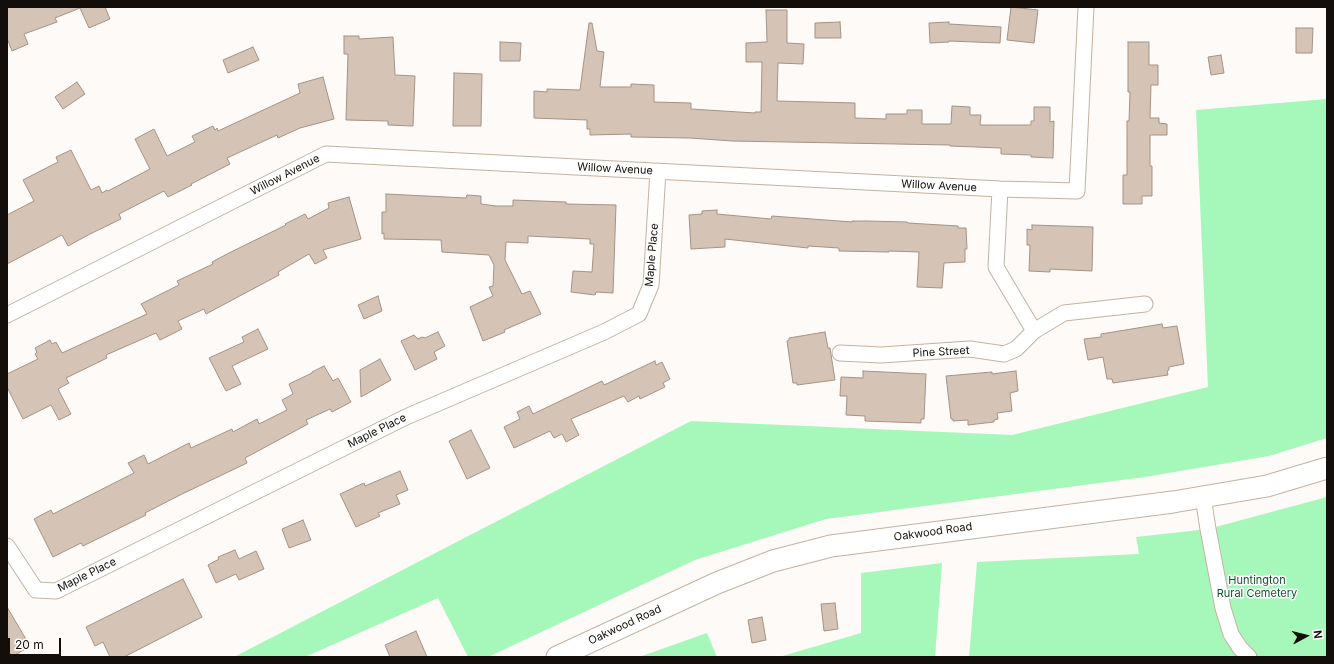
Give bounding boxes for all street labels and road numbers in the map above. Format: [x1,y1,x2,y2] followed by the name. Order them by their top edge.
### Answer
[248,152,322,198] street label: Willow Avenue
[577,160,653,178] street label: Willow Avenue
[901,177,977,195] street label: Willow Avenue
[643,223,661,287] street label: Maple Place
[912,344,970,360] street label: Pine Street
[346,411,408,451] street label: Maple Place
[893,520,973,544] street label: Oakwood Road
[56,555,118,595] street label: Maple Place
[586,602,664,648] street label: Oakwood Road

